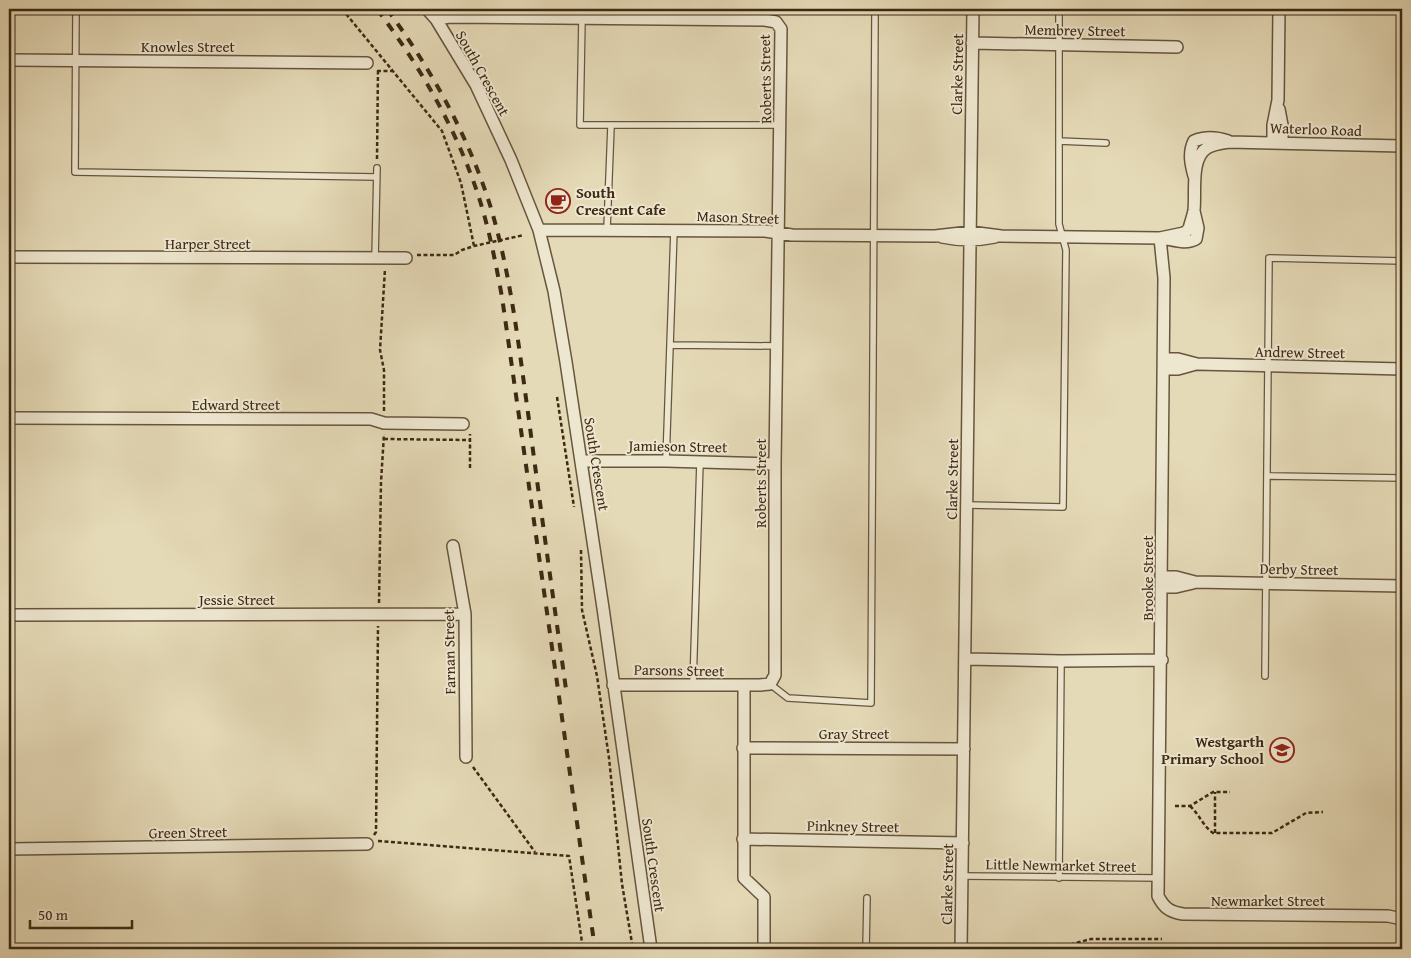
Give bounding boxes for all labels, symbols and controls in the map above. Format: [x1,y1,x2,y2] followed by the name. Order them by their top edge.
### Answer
[1024,19,1126,41] street label: Membrey Street
[451,27,515,120] street label: South Crescent
[754,33,776,124] street label: Roberts Street
[946,33,968,115] street label: Clarke Street
[141,36,236,57] street label: Knowles Street
[1270,117,1362,141] street label: Waterloo Road
[576,182,666,220] place label: South Crescent Cafe
[545,188,571,214] cafe icon: South Crescent Cafe
[696,205,780,229] street label: Mason Street
[165,233,252,254] street label: Harper Street
[1255,341,1346,363] street label: Andrew Street
[192,394,281,415] street label: Edward Street
[579,416,615,513] street label: South Crescent
[627,435,728,457] street label: Jamieson Street
[750,437,771,528] street label: Roberts Street
[941,438,963,520] street label: Clarke Street
[1137,535,1158,621] street label: Brooke Street
[1259,558,1339,580] street label: Derby Street
[197,589,276,610] street label: Jessie Street
[438,609,460,695] street label: Farnan Street
[634,659,725,681] street label: Parsons Street
[819,723,890,744] street label: Gray Street
[1161,731,1264,769] place label: Westgarth Primary School
[1269,737,1295,763] school or university icon: Westgarth Primary School
[807,815,900,837] street label: Pinkney Street
[637,817,671,914] street label: South Crescent
[149,821,228,843] street label: Green Street
[936,843,958,925] street label: Clarke Street
[986,853,1137,877] street label: Little Newmarket Street
[1211,890,1326,911] street label: Newmarket Street
[30,898,132,930] scale bar
[38,904,69,925] text: 50 m

